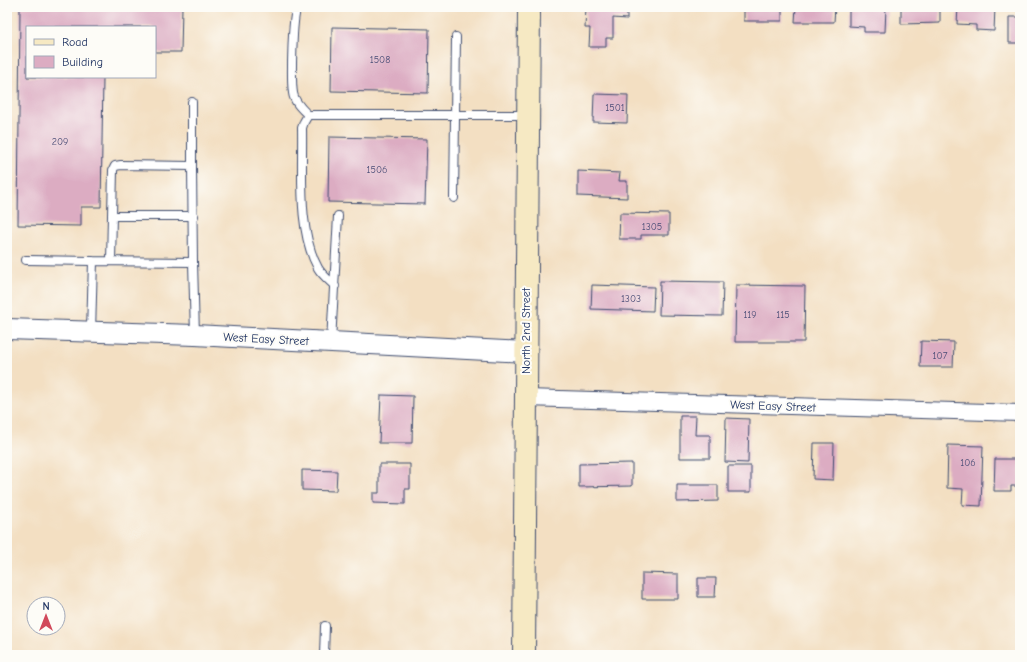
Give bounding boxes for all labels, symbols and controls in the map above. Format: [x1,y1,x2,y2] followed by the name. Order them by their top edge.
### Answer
[26,26,156,78] legend
[62,35,88,49] text: Road
[370,54,390,66] house number: 1508
[62,55,103,69] text: Building
[605,102,625,114] house number: 1501
[52,136,68,148] house number: 209
[367,164,387,176] house number: 1506
[642,221,662,233] house number: 1305
[519,287,533,374] street label: North 2nd Street
[621,293,641,305] house number: 1303
[743,309,757,321] house number: 119
[776,309,790,321] house number: 115
[223,330,310,348] street label: West Easy Street
[933,350,948,362] house number: 107
[730,398,817,415] street label: West Easy Street
[960,457,976,469] house number: 106
[26,596,66,636] north arrow
[42,600,50,613] text: N

